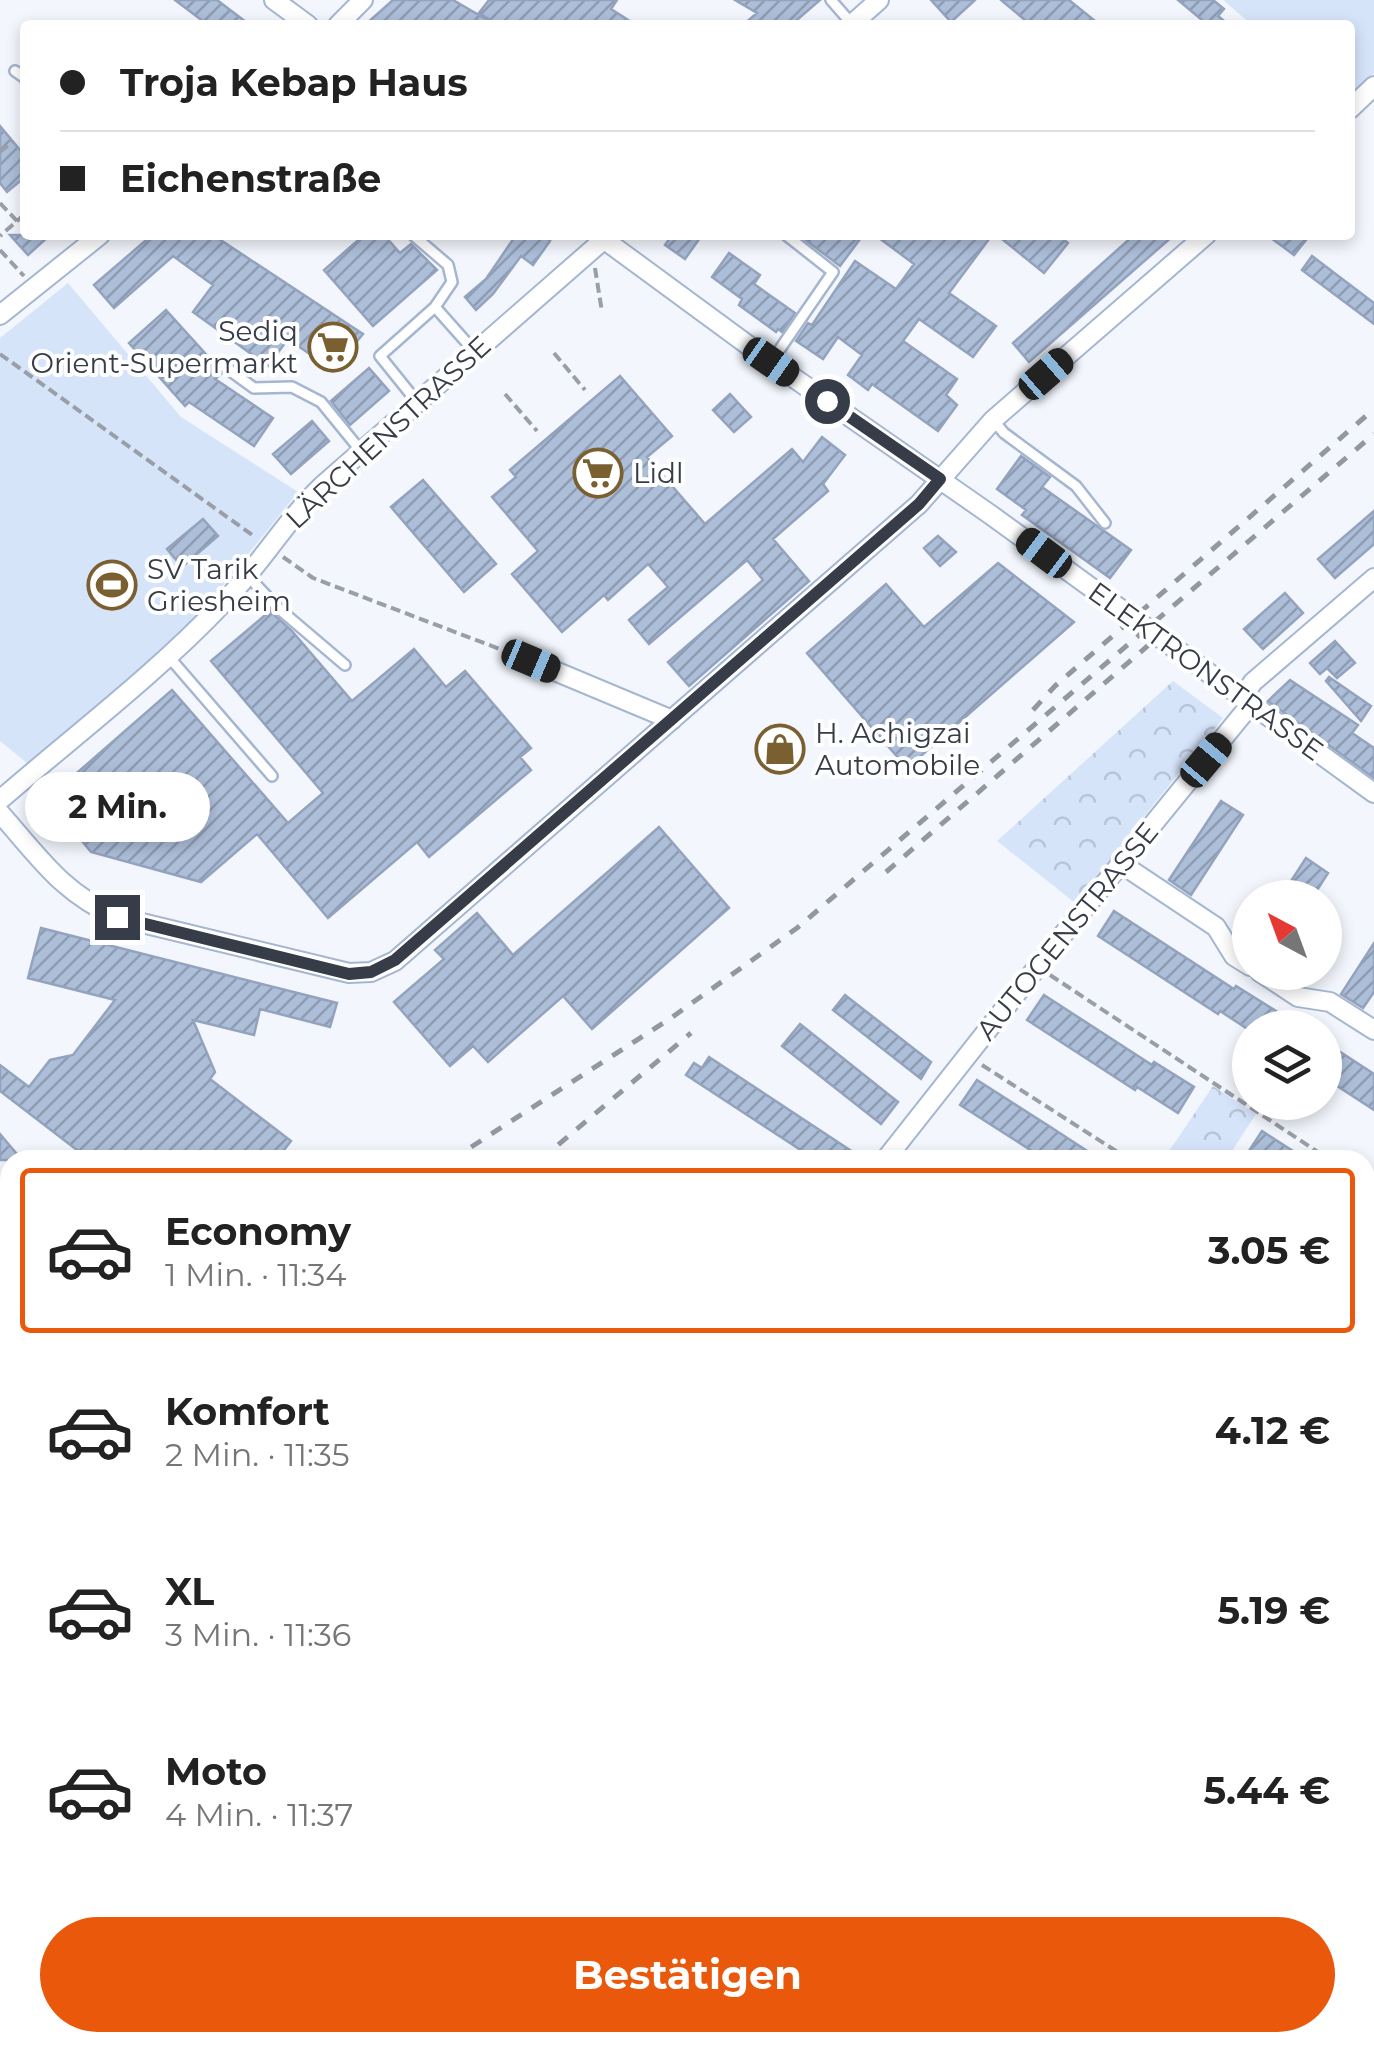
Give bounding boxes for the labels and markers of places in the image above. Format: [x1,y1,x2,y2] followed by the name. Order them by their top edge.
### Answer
[31,314,298,380] place label: Sediq Orient-Supermarkt
[307,321,359,373] supermarket icon: Sediq Orient-Supermarkt
[572,447,624,499] supermarket icon: Lidl
[633,456,684,490] place label: Lidl
[147,552,291,618] place label: SV Tarik Griesheim
[86,559,138,611] sports icon: SV Tarik Griesheim
[815,716,980,782] place label: H. Achigzai Automobile
[754,723,806,775] shop icon: H. Achigzai Automobile

